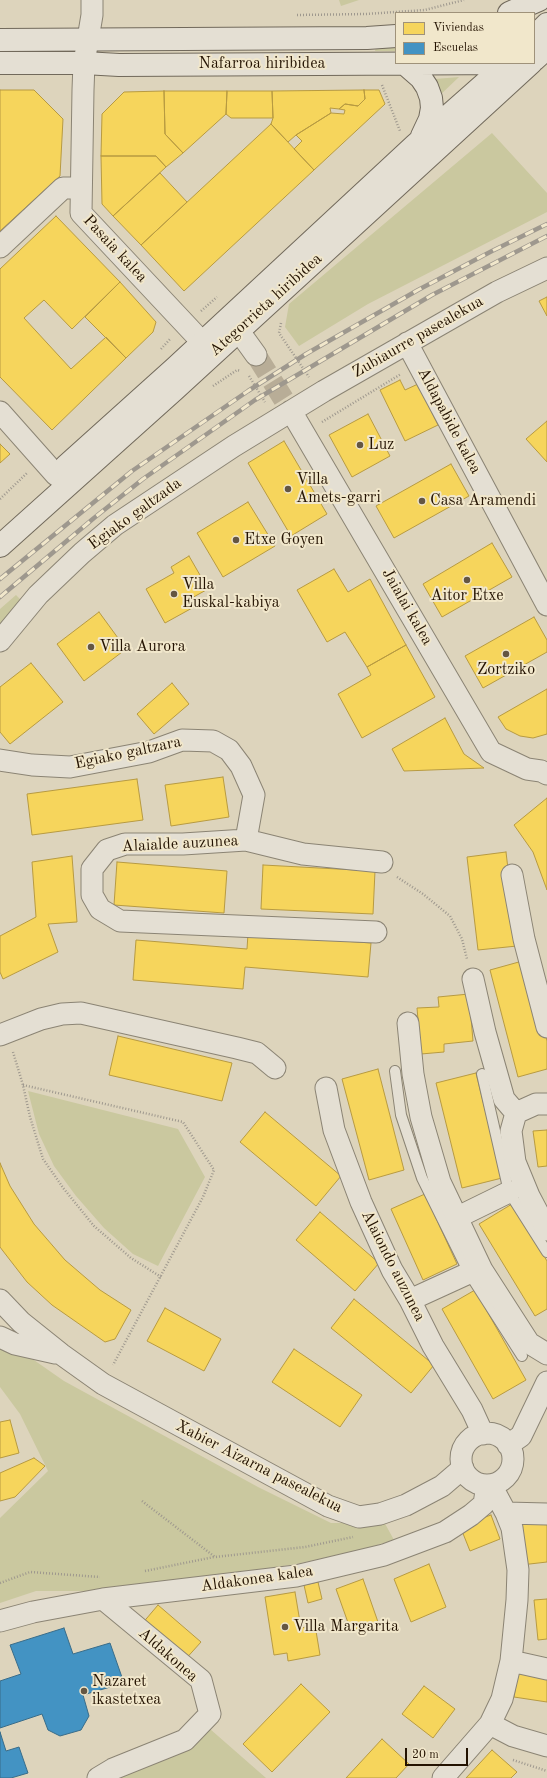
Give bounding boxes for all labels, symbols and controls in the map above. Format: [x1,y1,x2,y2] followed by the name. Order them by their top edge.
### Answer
[395,12,535,64] legend
[433,22,484,34] text: Viviendas
[433,42,478,54] text: Escuelas
[199,54,325,74] street label: Nafarroa hiribidea
[79,211,151,287] street label: Pasaia kalea
[206,249,326,361] street label: Ategorrieta hiribidea
[349,292,487,382] street label: Zubiaurre pasealekua
[413,365,485,477] street label: Aldapabide kalea
[368,435,394,455] place label: Luz
[355,440,365,450] marker: Luz
[296,470,381,508] place label: Villa Amets-garri
[85,474,185,554] street label: Egiako galtzada
[283,484,293,494] marker: Villa Amets-garri
[430,491,536,511] place label: Casa Aramendi
[417,496,427,506] marker: Casa Aramendi
[244,530,324,550] place label: Etxe Goyen
[231,535,241,545] marker: Etxe Goyen
[377,565,437,649] street label: Jaialai kalea
[182,575,280,613] place label: Villa Euskal-kabiya
[462,575,472,585] marker: Aitor Etxe
[430,586,504,606] place label: Aitor Etxe
[169,589,179,599] marker: Villa Euskal-kabiya
[99,637,186,657] place label: Villa Aurora
[86,642,96,652] marker: Villa Aurora
[501,649,511,659] marker: Zortziko
[477,660,535,680] place label: Zortziko
[73,732,183,774] street label: Egiako galtzara
[121,831,239,857] street label: Alaialde auzunea
[357,1207,429,1325] street label: Alaiondo auzunea
[172,1417,346,1517] street label: Xabier Aizarna pasealekua
[200,1562,314,1596] street label: Aldakonea kalea
[293,1617,399,1637] place label: Villa Margarita
[280,1622,290,1632] marker: Villa Margarita
[134,1624,202,1686] street label: Aldakonea
[92,1672,161,1710] place label: Nazaret ikastetxea
[79,1686,89,1696] marker: Nazaret ikastetxea
[407,1740,470,1766] scale bar
[412,1749,439,1761] text: 20 m

